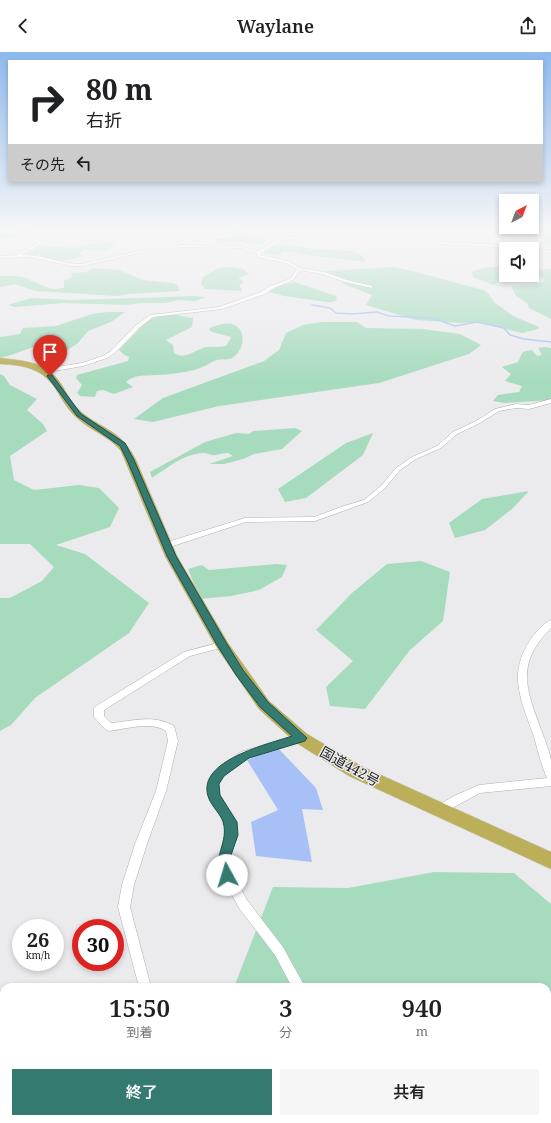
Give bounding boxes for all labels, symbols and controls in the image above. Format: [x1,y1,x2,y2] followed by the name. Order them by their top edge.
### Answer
[237,14,314,38] text: Waylane
[12,15,34,37] icon: back
[517,15,539,37] icon: share
[86,70,153,108] text: 80 m
[20,76,72,128] icon: right
[86,108,122,132] text: 右折
[73,152,95,174] icon: left
[20,154,65,174] text: その先
[499,194,539,234] north arrow
[499,194,539,282] map controls
[499,242,539,282] button: sound
[33,335,67,376] pin
[39,341,61,363] icon: arrive
[317,742,383,790] street label: 国道442号
[206,854,248,896] position arrow
[72,919,124,971] speed limit sign: 30
[27,926,49,953] text: 26
[26,948,50,962] text: km/h
[109,991,170,1024] text: 15:50
[279,991,293,1024] text: 3
[402,991,442,1024] text: 940
[416,1022,428,1040] text: m
[127,1023,153,1041] text: 到着
[279,1023,292,1041] text: 分
[12,1069,272,1115] button: 終了
[280,1069,539,1115] button: 共有

